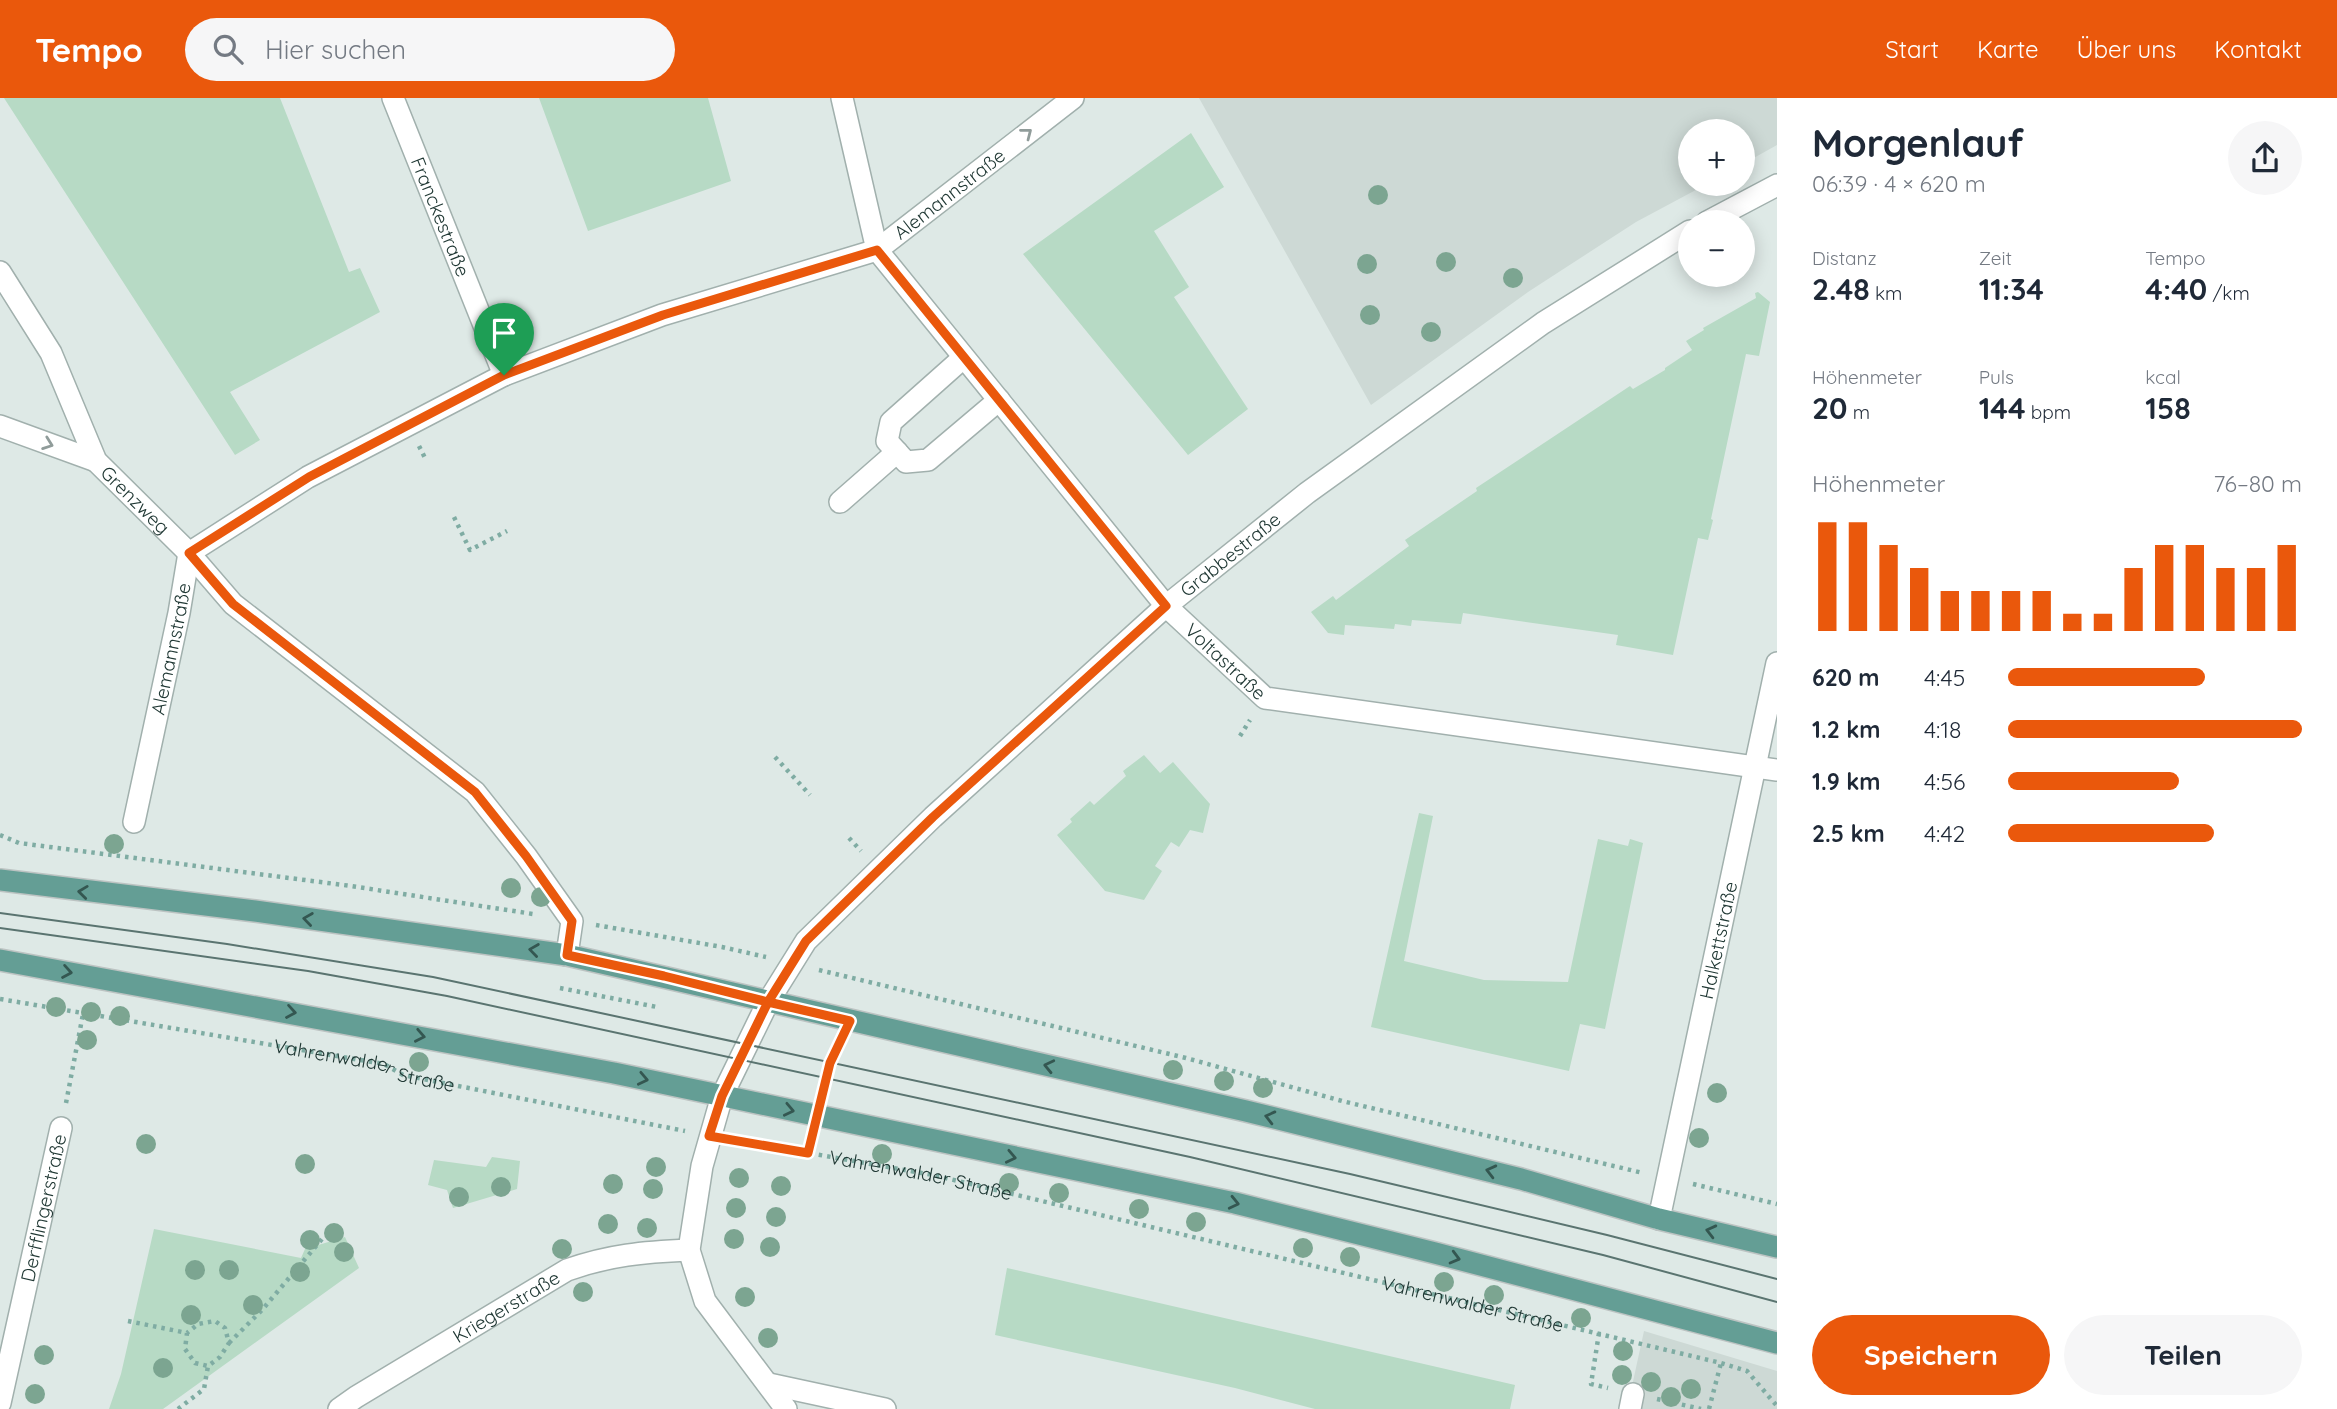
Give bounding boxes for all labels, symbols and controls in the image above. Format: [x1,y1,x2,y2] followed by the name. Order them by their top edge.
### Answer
[185,18,675,81] search box
[35,29,143,70] text: Tempo
[209,30,247,68] icon: search
[265,33,406,66] text: Hier suchen
[1885,34,1939,64] text: Start
[1977,34,2038,64] text: Karte
[2076,34,2176,64] text: Über uns
[2214,34,2302,64] text: Kontakt
[1678,119,1755,287] map controls
[1678,119,1755,196] button: +
[1812,119,2024,167] text: Morgenlauf
[2228,121,2302,195] button: share
[1020,129,1032,142] one-way arrow
[889,143,1010,244] street label: Alemannstraße
[406,154,475,280] street label: Franckestraße
[1812,169,1986,198] text: 06:39 · 4 × 620 m
[1678,210,1755,287] button: −
[1812,246,1877,270] text: Distanz
[1979,246,2012,270] text: Zeit
[2145,246,2206,270] text: Tempo
[1812,270,1870,308] text: 2.48
[1979,270,2044,308] text: 11:34
[2145,270,2207,308] text: 4:40
[1870,281,1902,305] text: km
[2207,281,2250,305] text: /km
[474,303,534,375] pin
[485,314,523,352] icon: arrive
[1812,365,1922,389] text: Höhenmeter
[1979,365,2014,389] text: Puls
[2145,365,2181,389] text: kcal
[1812,389,1848,427] text: 20
[1979,389,2026,427] text: 144
[2145,389,2191,427] text: 158
[1848,400,1870,424] text: m
[2026,400,2071,424] text: bpm
[41,436,53,450] one-way arrow
[96,460,175,539] street label: Grenzweg
[1812,469,1945,498] text: Höhenmeter
[2213,469,2302,498] text: 76–80 m
[1175,507,1285,602] street label: Grabbestraße
[145,581,196,717] street label: Alemannstraße
[1180,618,1271,705] street label: Voltastraße
[1812,663,1880,692] text: 620 m
[1924,663,1965,692] text: 4:45
[1812,715,1881,744] text: 1.2 km
[1924,715,1961,744] text: 4:18
[1812,767,1880,796] text: 1.9 km
[1924,767,1965,796] text: 4:56
[1812,819,1885,848] text: 2.5 km
[1924,819,1965,848] text: 4:42
[1694,879,1742,1001] street label: Halkettstraße
[77,884,88,899] one-way arrow
[303,911,314,926] one-way arrow
[528,943,540,958] one-way arrow
[61,964,73,979] one-way arrow
[285,1004,297,1019] one-way arrow
[414,1028,426,1043] one-way arrow
[272,1034,457,1097] street label: Vahrenwalder Straße
[1043,1060,1055,1074] one-way arrow
[637,1070,649,1085] one-way arrow
[783,1101,795,1116] one-way arrow
[1264,1111,1276,1125] one-way arrow
[15,1132,71,1284] street label: Derfflingerstraße
[827,1145,1015,1205] street label: Vahrenwalder Straße
[1005,1148,1017,1163] one-way arrow
[1485,1165,1497,1179] one-way arrow
[1228,1195,1240,1210] one-way arrow
[1705,1225,1717,1239] one-way arrow
[1449,1250,1461,1264] one-way arrow
[448,1265,564,1348] street label: Kriegerstraße
[1379,1271,1566,1337] street label: Vahrenwalder Straße
[1812,1315,2050,1395] button: Speichern
[2064,1315,2302,1395] button: Teilen

